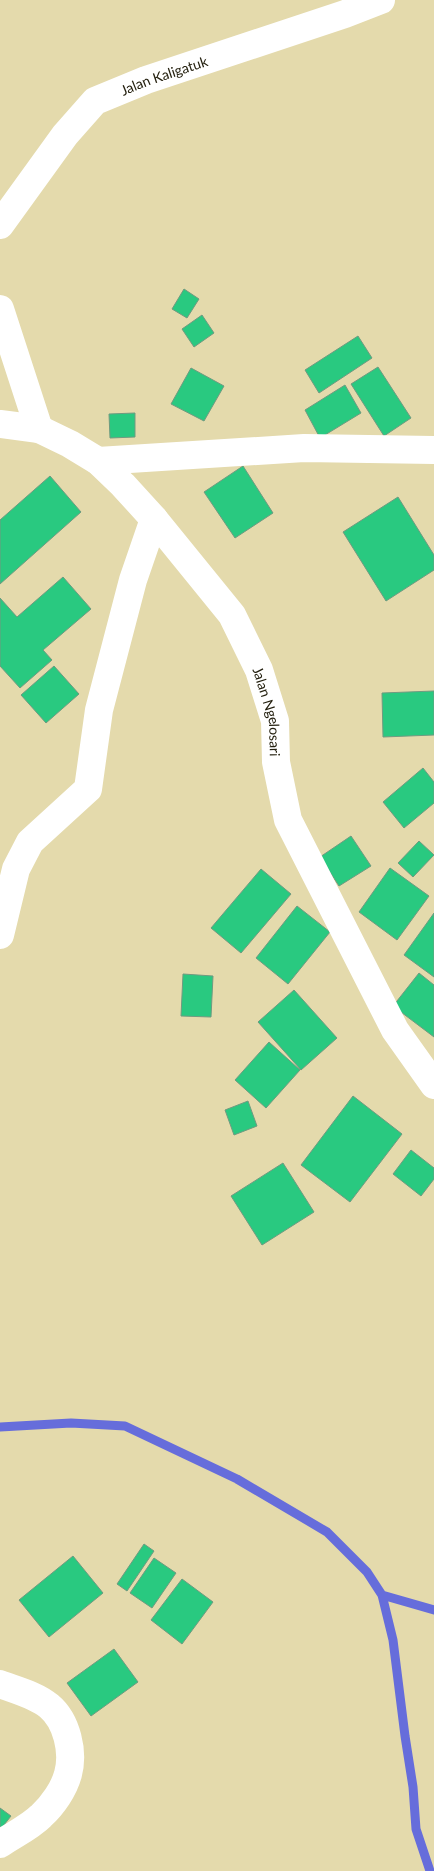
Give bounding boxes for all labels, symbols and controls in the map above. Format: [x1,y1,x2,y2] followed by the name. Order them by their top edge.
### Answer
[118,51,210,98] street label: Jalan Kaligatuk
[250,663,284,757] street label: Jalan Ngelosari

